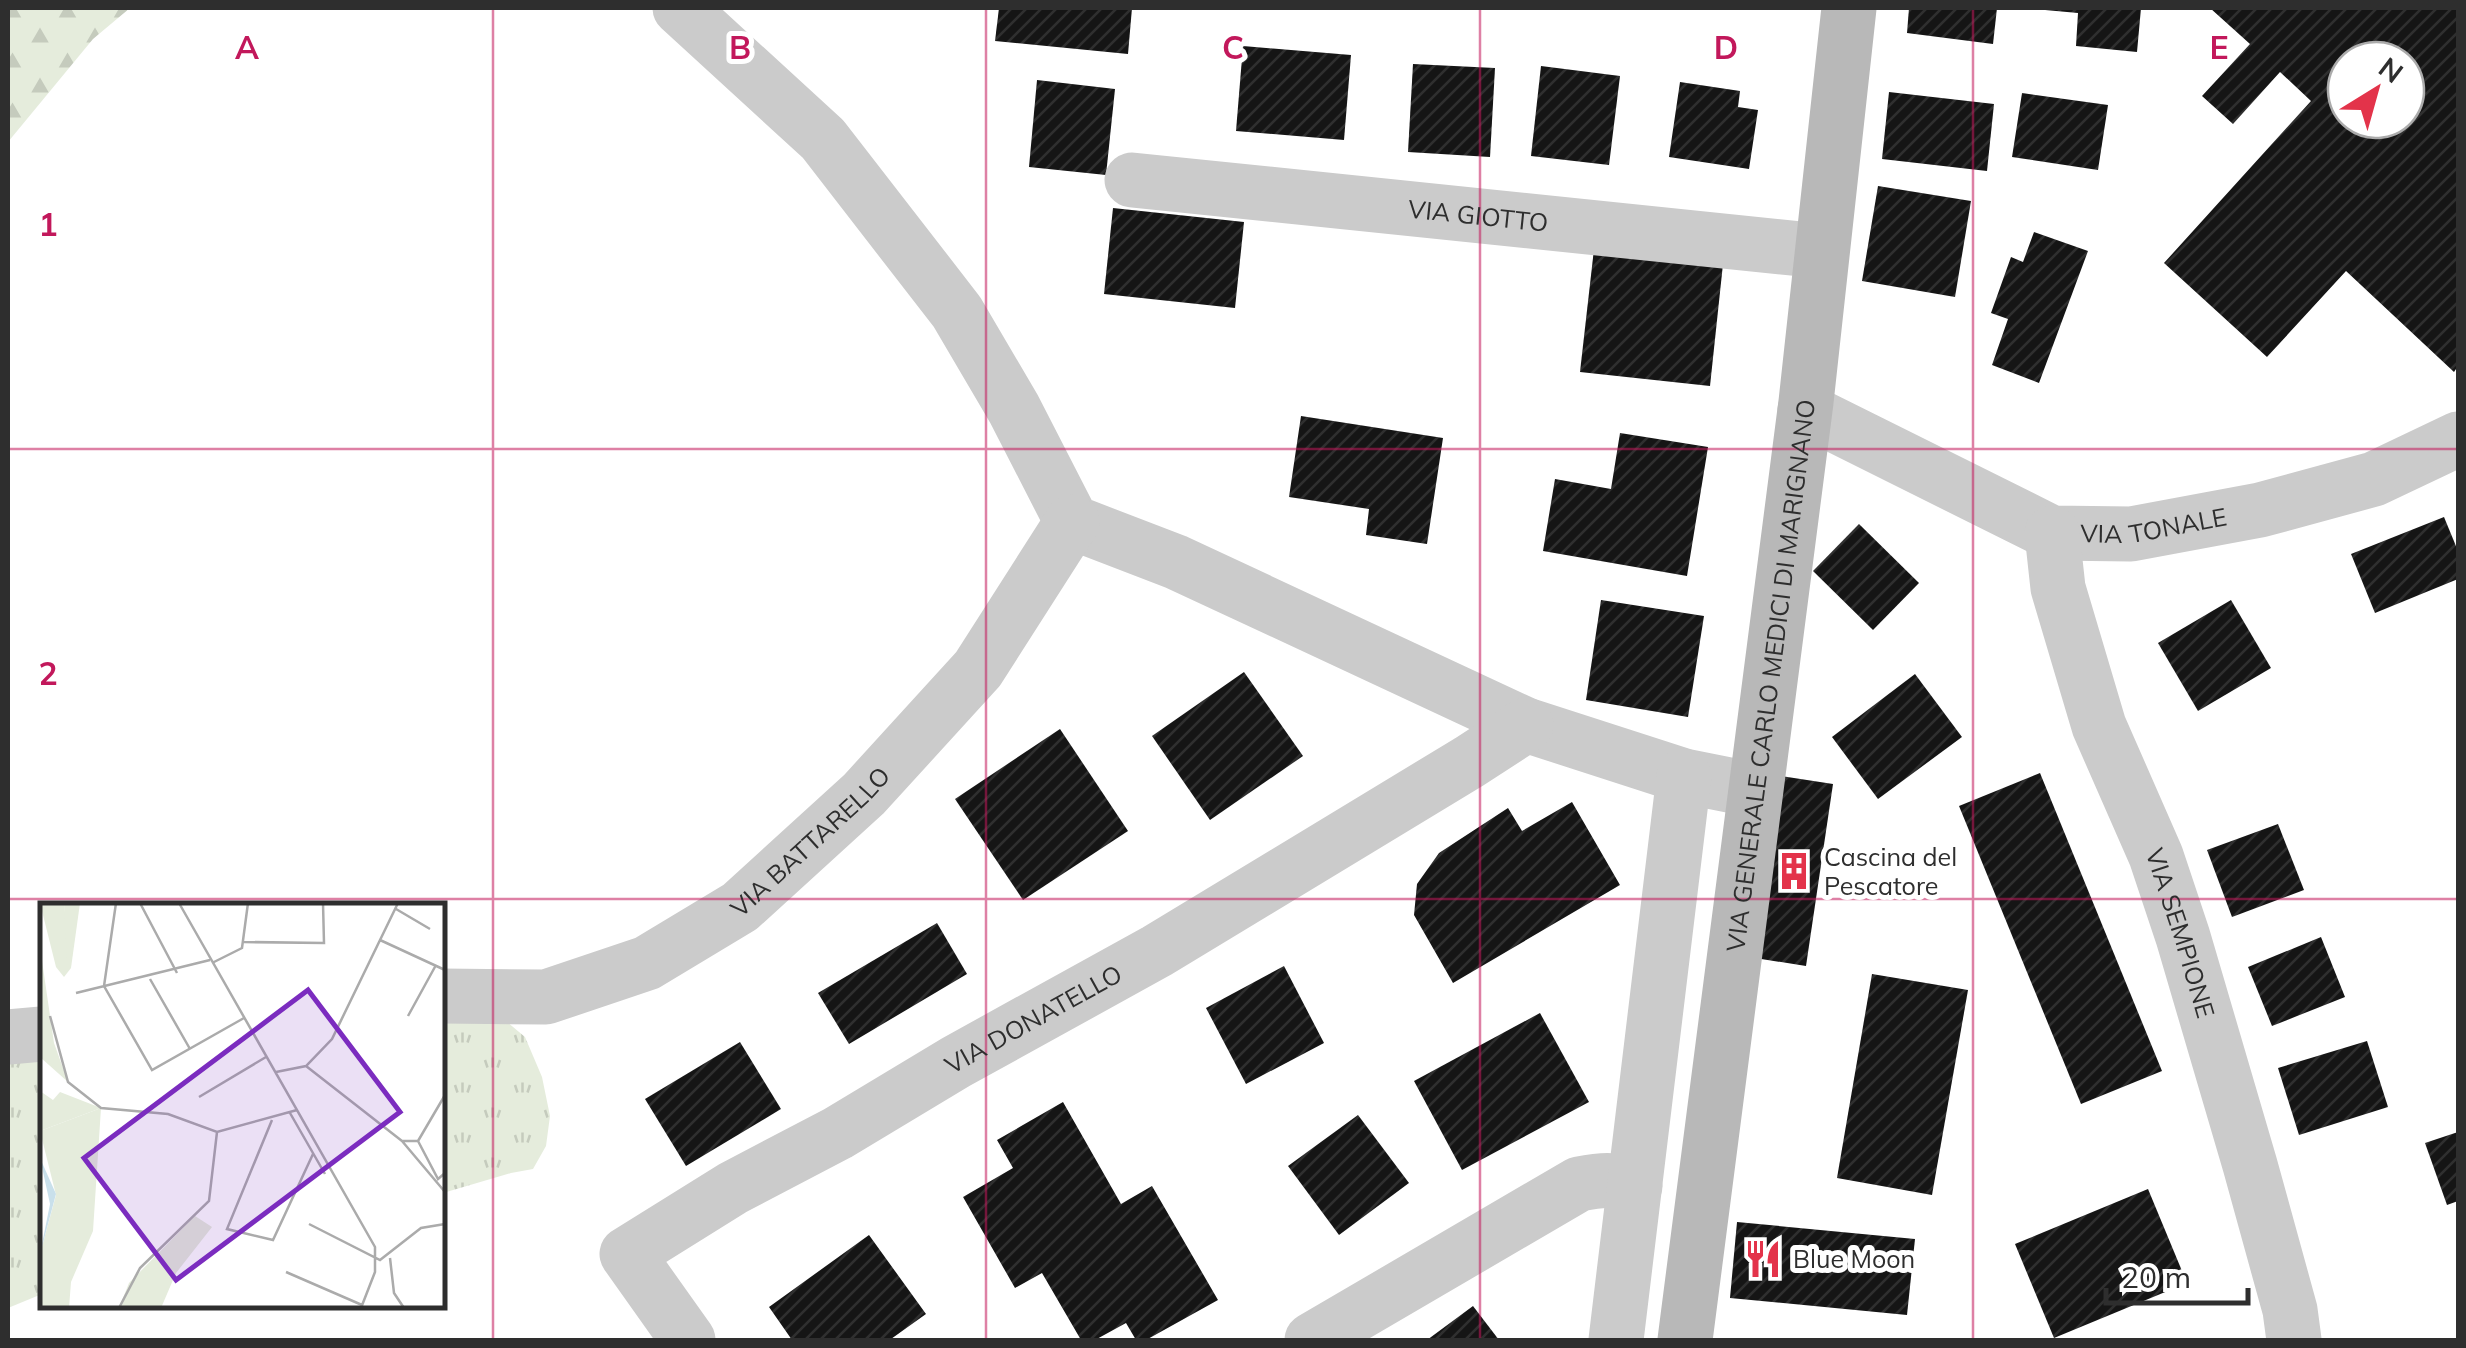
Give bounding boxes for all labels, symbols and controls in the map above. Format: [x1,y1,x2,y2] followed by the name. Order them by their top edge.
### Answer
[235,27,259,67] text: A
[729,27,751,67] text: B
[1222,27,1244,67] text: C
[1714,27,1738,67] text: D
[2209,27,2229,67] text: E
[2326,40,2426,140] north arrow
[2372,49,2410,90] text: N
[1407,193,1550,238] street label: VIA GIOTTO
[38,204,58,244] text: 1
[1719,397,1821,953] street label: VIA GENERALE CARLO MEDICI DI MARIGNANO
[2080,501,2229,549] street label: VIA TONALE
[38,653,58,693] text: 2
[724,760,896,923] street label: VIA BATTARELLO
[1824,841,1957,901] place label: Cascina del Pescatore
[2139,844,2222,1021] street label: VIA SEMPIONE
[1773,850,1815,892] building icon: Cascina del Pescatore
[40,903,445,1308] inset map
[939,957,1127,1080] street label: VIA DONATELLO
[1742,1238,1784,1280] restaurant icon: Blue Moon
[1793,1243,1915,1274] place label: Blue Moon
[2106,1243,2248,1305] scale bar
[2121,1258,2191,1296] text: 20 m

